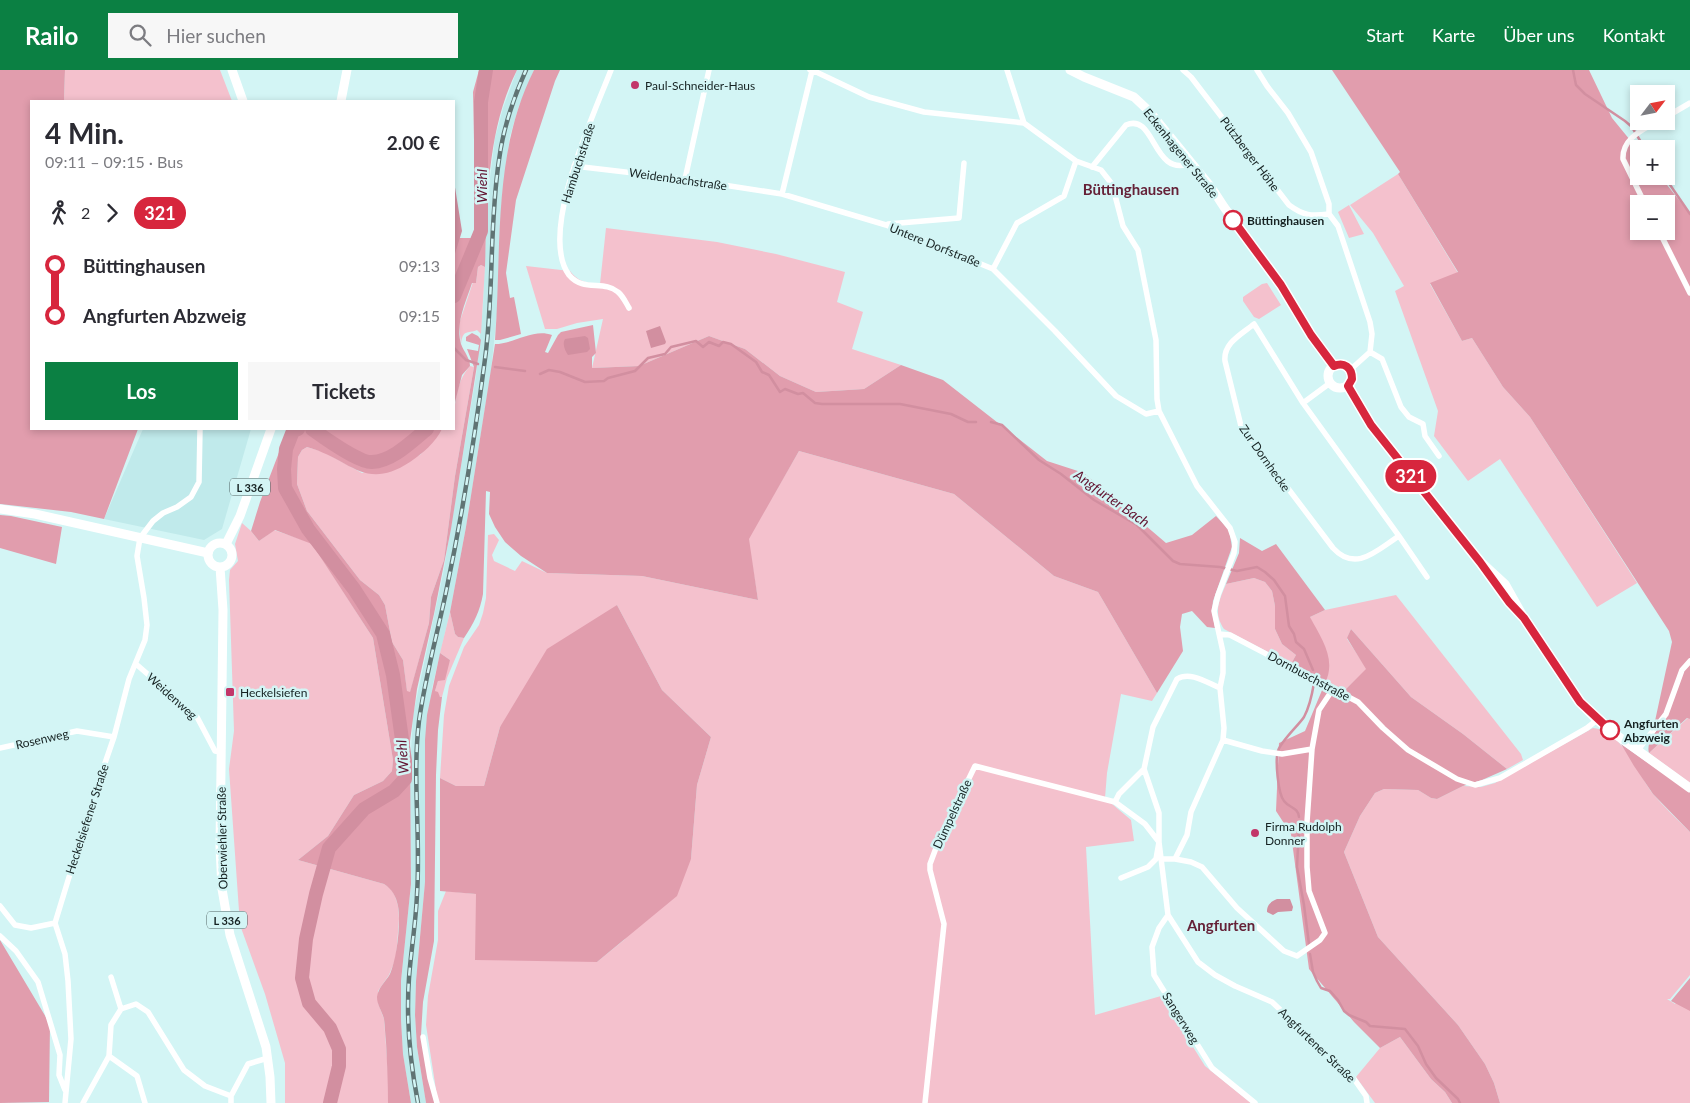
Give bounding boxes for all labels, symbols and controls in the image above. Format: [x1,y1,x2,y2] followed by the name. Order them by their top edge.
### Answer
[108,13,458,58] search box
[25,21,78,50] text: Railo
[126,21,154,49] icon: search
[166,24,266,47] text: Hier suchen
[1366,24,1404,46] text: Start
[1432,24,1475,46] text: Karte
[1503,24,1575,46] text: Über uns
[1603,24,1665,46] text: Kontakt
[645,78,755,93] place label: Paul-Schneider-Haus
[629,79,641,91] marker: Paul-Schneider-Haus
[1630,85,1675,130] north arrow
[1630,85,1675,240] map controls
[1140,105,1222,201] street label: Eckenhagener Straße
[1217,114,1283,194] street label: Pützberger Höhe
[45,116,124,150] text: 4 Min.
[558,121,598,205] street label: Hambuchstraße
[387,131,440,154] text: 2.00 €
[1630,140,1675,185] button: +
[45,152,183,171] text: 09:11 – 09:15 · Bus
[628,165,728,193] street label: Weidenbachstraße
[473,169,490,203] water label: Wiehl
[1083,180,1179,198] district label: Büttinghausen
[1630,195,1675,240] button: −
[45,199,73,227] icon: walk
[98,199,126,227] icon: forward
[144,202,176,224] text: 321
[81,203,90,222] text: 2
[1223,210,1243,230] marker: Büttinghausen
[1247,213,1325,228] place label: Büttinghausen
[887,220,983,270] street label: Untere Dorfstraße
[83,254,205,277] text: Büttinghausen
[399,256,440,275] text: 09:13
[83,304,246,327] text: Angfurten Abzweig
[399,306,440,325] text: 09:15
[45,362,238,420] button: Los
[248,362,440,420] button: Tickets
[1236,422,1294,494] street label: Zur Dornhecke
[1382,460,1440,492] line badge: 321
[1070,465,1153,530] water label: Angfurter Bach
[1395,465,1427,487] text: 321
[230,478,270,496] road number: L 336
[1265,648,1353,704] street label: Dornbuschstraße
[144,669,200,723] street label: Weidenweg
[240,685,307,700] place label: Heckelsiefen
[224,686,236,698] marker: Heckelsiefen
[1623,716,1679,745] place label: Angfurten Abzweig
[1600,720,1620,740] marker: Angfurten Abzweig
[14,726,70,752] street label: Rosenweg
[392,740,412,774] water label: Wiehl
[62,762,112,876] street label: Heckelsiefener Straße
[929,777,975,851] street label: Dümpelstraße
[214,787,230,889] street label: Oberwiehler Straße
[1265,819,1342,848] place label: Firma Rudolph Donner
[1249,827,1261,839] marker: Firma Rudolph Donner
[207,912,247,928] road number: L 336
[1186,916,1255,934] district label: Angfurten
[1159,989,1203,1047] street label: Sangerweg
[1275,1004,1359,1086] street label: Angfurtener Straße

